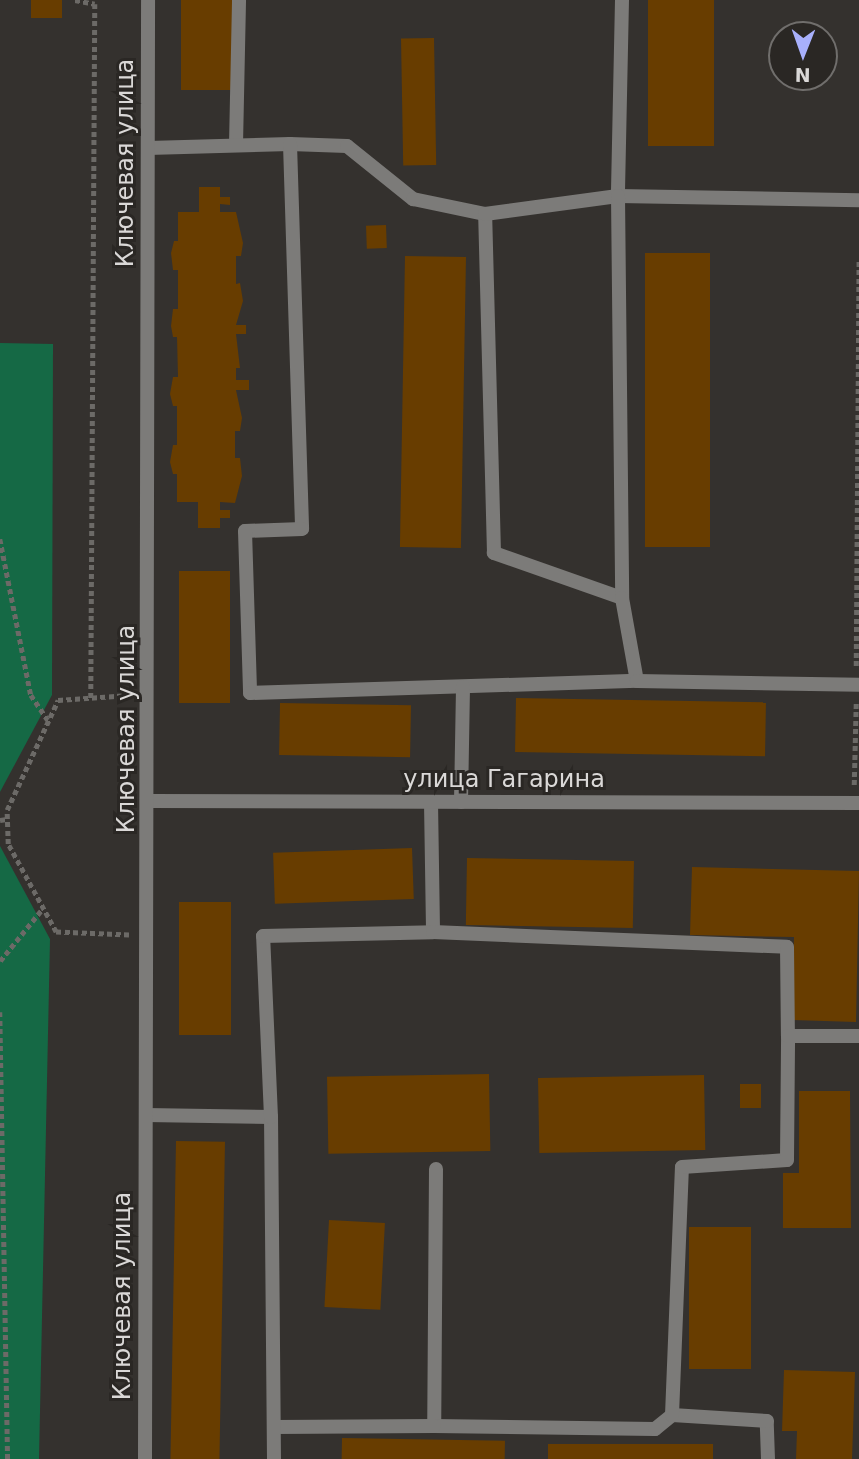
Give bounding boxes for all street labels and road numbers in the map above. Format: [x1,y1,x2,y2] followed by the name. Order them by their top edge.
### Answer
[112,59,140,267] street label: Ключевая улица
[113,625,141,833] street label: Ключевая улица
[403,766,605,794] street label: улица Гагарина
[109,1192,137,1400] street label: Ключевая улица

